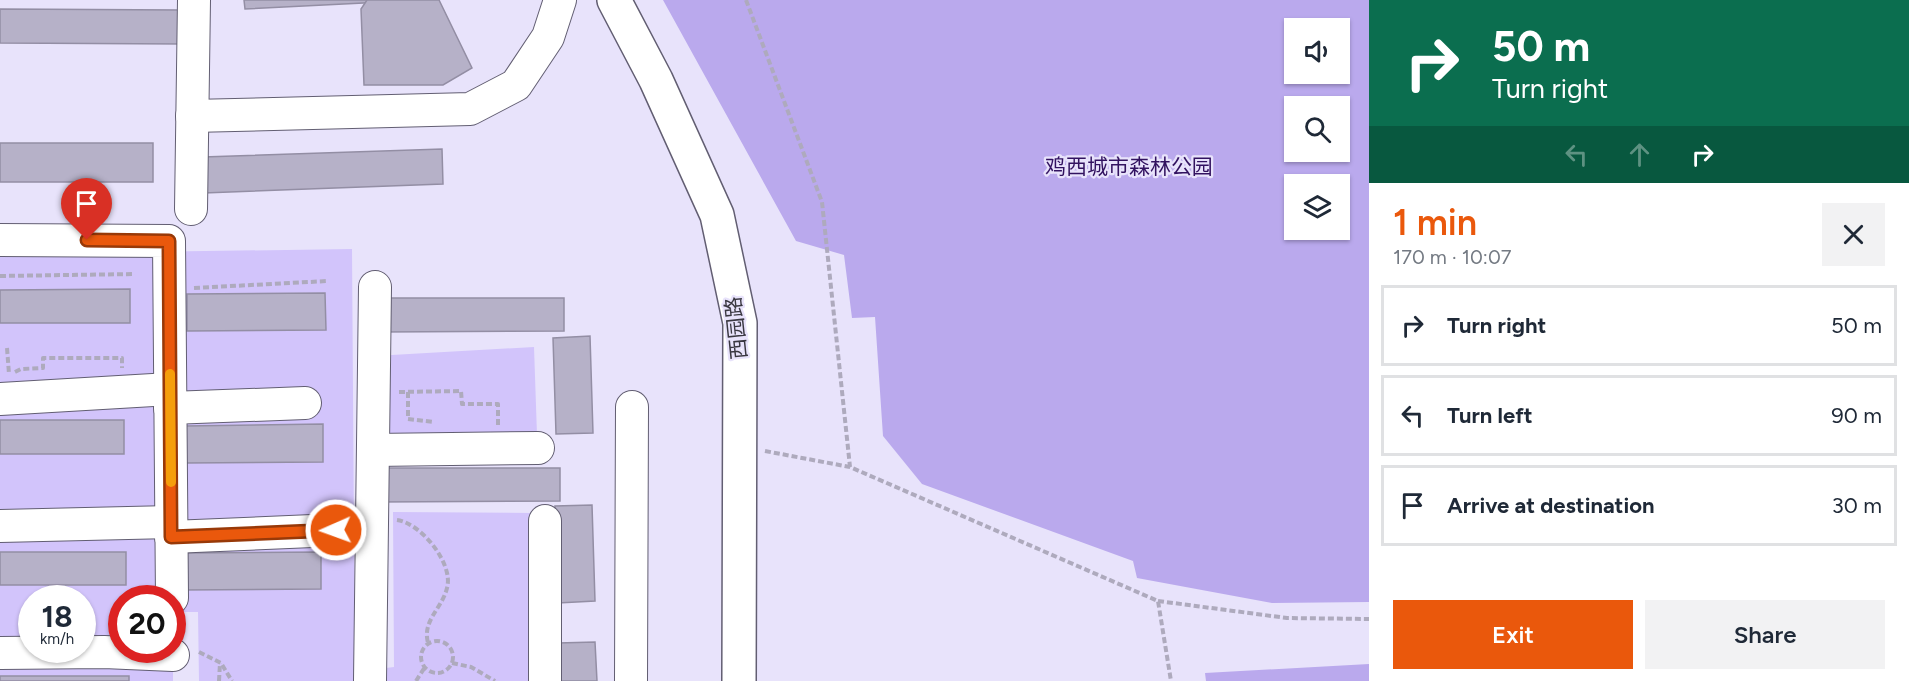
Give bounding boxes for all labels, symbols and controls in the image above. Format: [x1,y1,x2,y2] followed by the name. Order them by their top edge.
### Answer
[1284,18,1350,240] map controls
[1284,18,1350,84] button: sound
[1492,21,1590,72] text: 50 m
[1393,24,1471,102] icon: right
[1492,72,1608,105] text: Turn right
[1284,96,1350,162] button: search
[1560,138,1593,171] icon: left
[1623,138,1656,171] icon: ahead
[1686,138,1719,171] icon: right
[1045,154,1213,179] park label: 鸡西城市森林公园
[1284,174,1350,240] button: layers
[61,178,112,240] pin
[70,187,103,220] icon: arrive
[1393,201,1477,244] text: 1 min
[1822,203,1885,266] button: close
[1393,245,1511,269] text: 170 m · 10:07
[720,295,752,361] street label: 西园路
[1396,309,1429,342] icon: right
[1447,312,1546,339] text: Turn right
[1831,312,1882,339] text: 50 m
[1396,399,1429,432] icon: left
[1447,402,1533,429] text: Turn left
[1831,402,1882,429] text: 90 m
[1396,489,1429,522] icon: arrive
[1447,492,1655,519] text: Arrive at destination
[1832,492,1882,519] text: 30 m
[304,498,368,562] position arrow
[108,585,186,663] speed limit sign: 20
[41,598,73,635] text: 18
[1393,600,1633,669] button: Exit
[1645,600,1885,669] button: Share
[40,630,74,648] text: km/h

